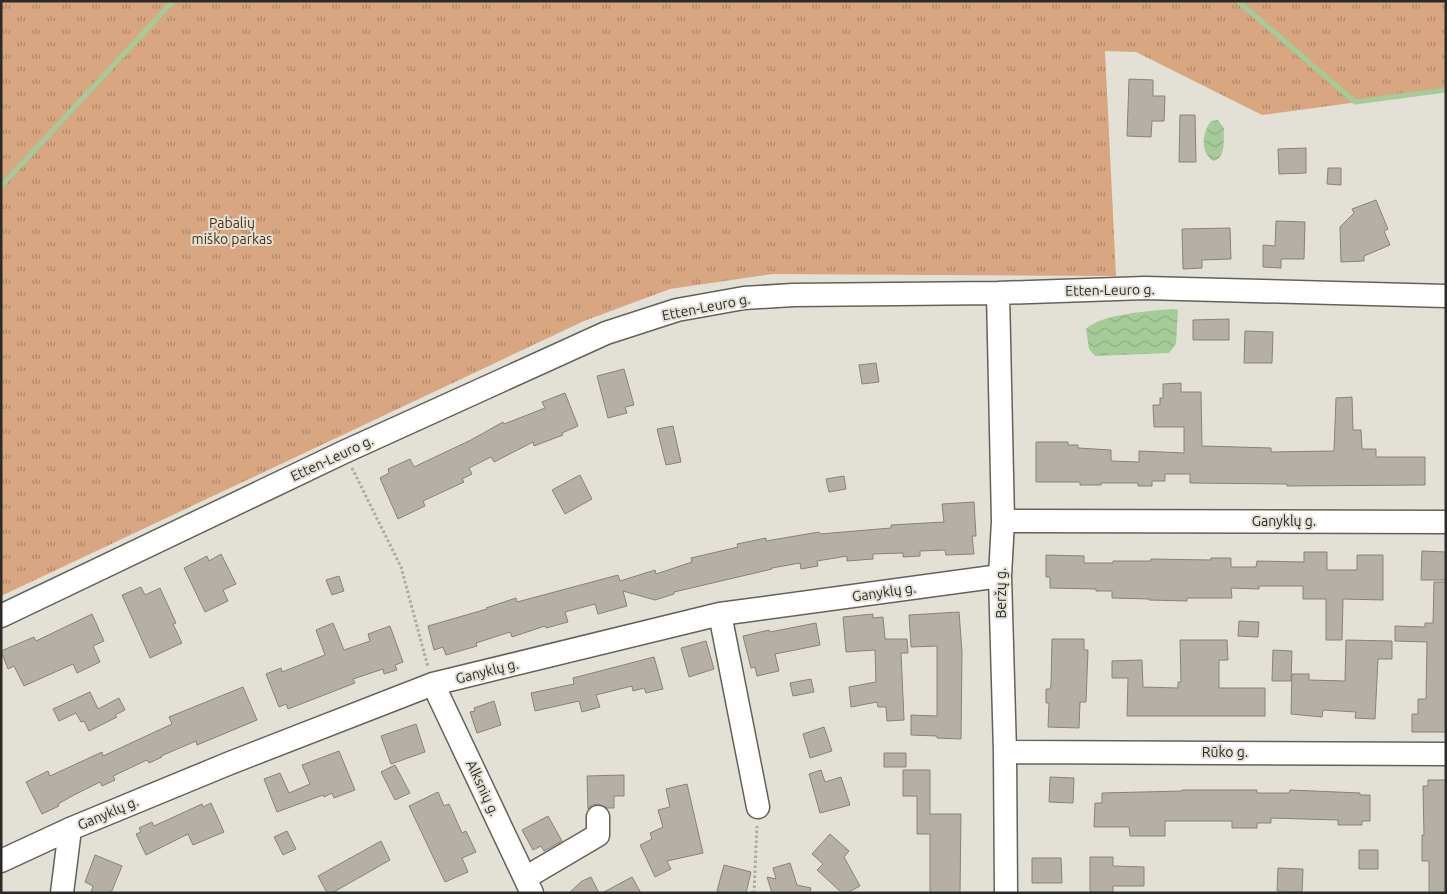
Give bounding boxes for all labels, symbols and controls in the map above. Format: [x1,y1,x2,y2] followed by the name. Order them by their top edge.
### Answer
[192,215,272,247] park label: Pabalių miško parkas
[1065,281,1155,299] street label: Etten-Leuro g.
[660,291,752,323] street label: Etten-Leuro g.
[288,432,376,484] street label: Etten-Leuro g.
[1252,513,1316,529] street label: Ganyklų g.
[993,567,1009,619] street label: Beržų g.
[851,580,917,604] street label: Ganyklų g.
[454,655,520,687] street label: Ganyklų g.
[1202,744,1248,760] street label: Rūko g.
[463,757,503,819] street label: Alksnių g.
[75,793,141,833] street label: Ganyklų g.

